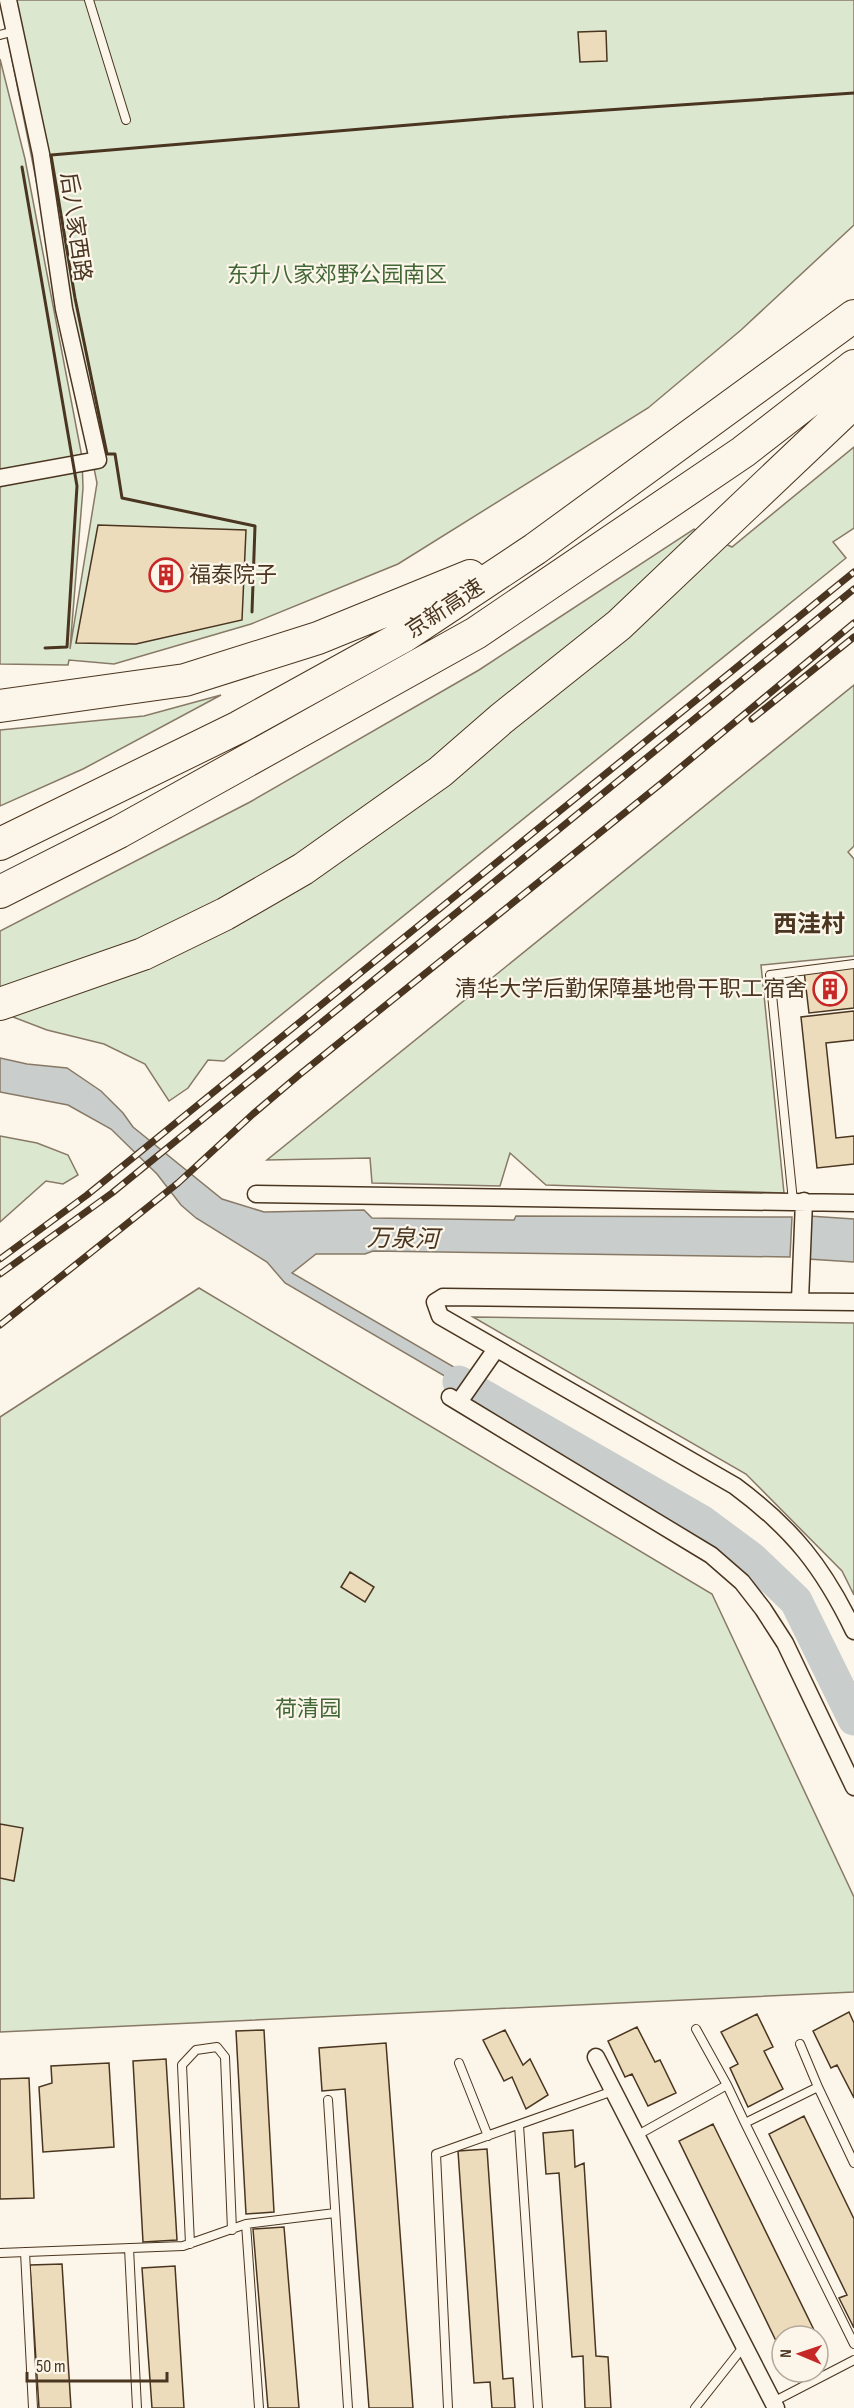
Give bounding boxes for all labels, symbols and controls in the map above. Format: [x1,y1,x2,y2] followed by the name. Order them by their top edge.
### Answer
[54,171,96,283] street label: 后八家西路
[227,262,447,289] park label: 东升八家郊野公园南区
[148,557,184,593] building icon: 福泰院子
[189,562,277,589] place label: 福泰院子
[401,574,489,644] street label: 京新高速
[773,910,845,939] district label: 西洼村
[812,971,848,1007] building icon: 清华大学后勤保障基地骨干职工宿舍
[455,976,807,1003] place label: 清华大学后勤保障基地骨干职工宿舍
[367,1224,443,1254] water label: 万泉河
[275,1696,341,1723] park label: 荷清园
[770,2324,830,2384] north arrow
[27,2345,166,2383] scale bar
[777,2349,796,2358] text: N
[36,2356,66,2377] text: 50 m

